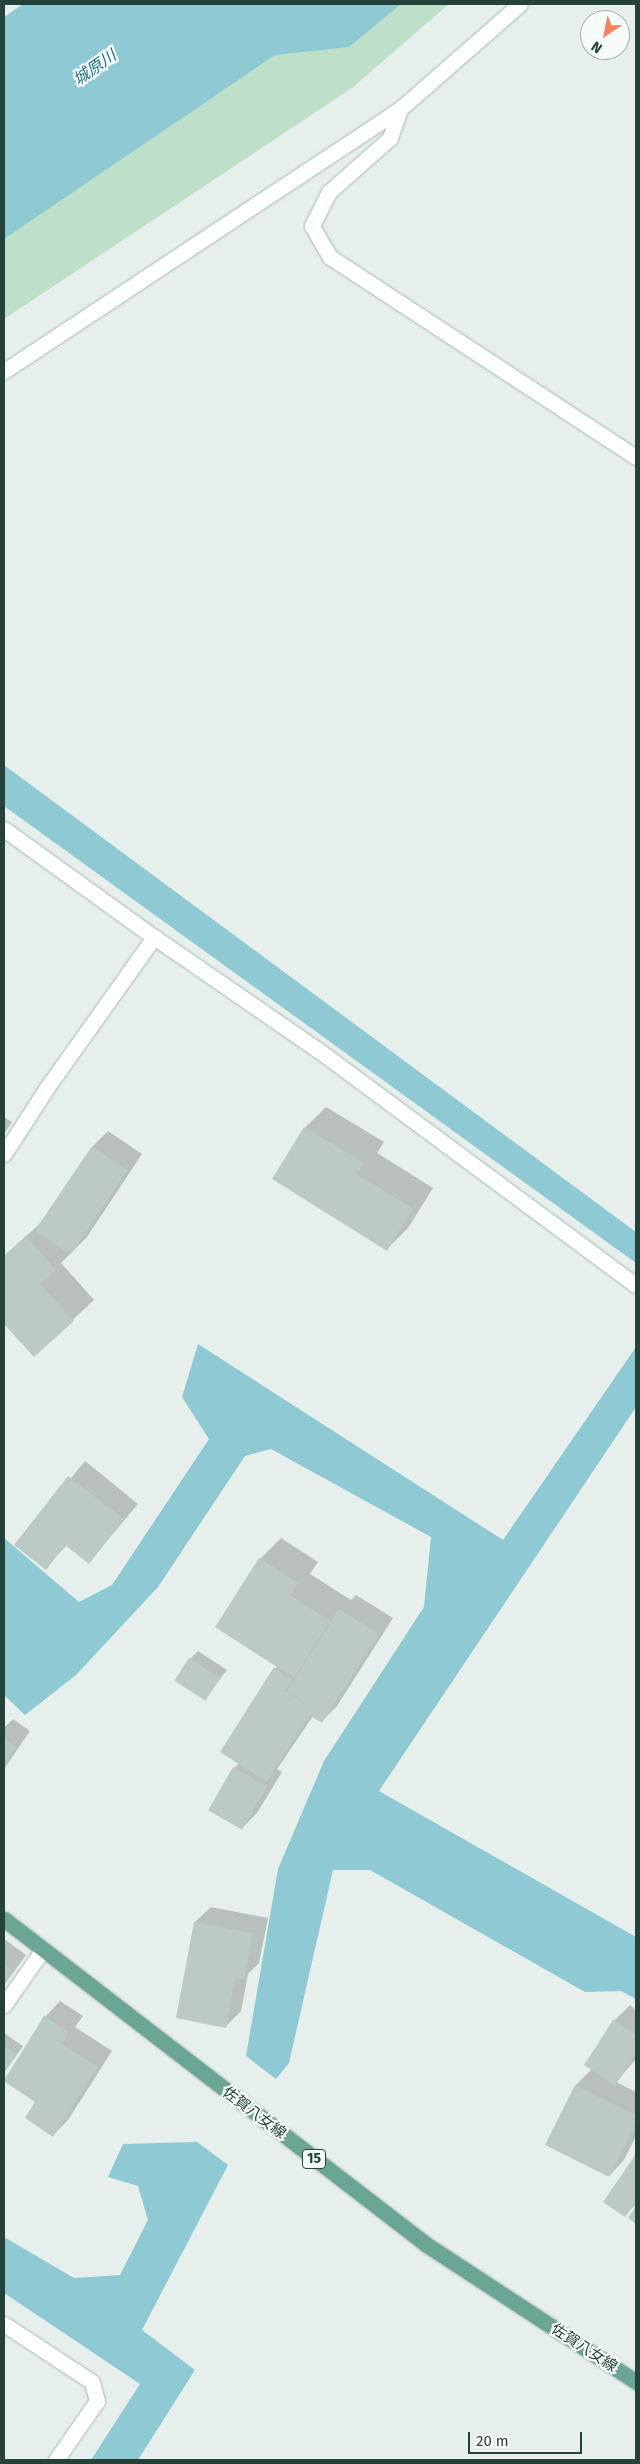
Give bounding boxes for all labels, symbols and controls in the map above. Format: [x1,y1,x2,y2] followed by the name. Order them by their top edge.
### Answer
[580,10,630,60] north arrow
[588,37,606,57] text: N
[70,46,120,90] water label: 城原川
[219,2083,289,2143] street label: 佐賀八女線
[302,2148,326,2170] road number: 15
[548,2320,620,2376] street label: 佐賀八女線
[470,2422,584,2454] scale bar
[476,2432,509,2450] text: 20 m

